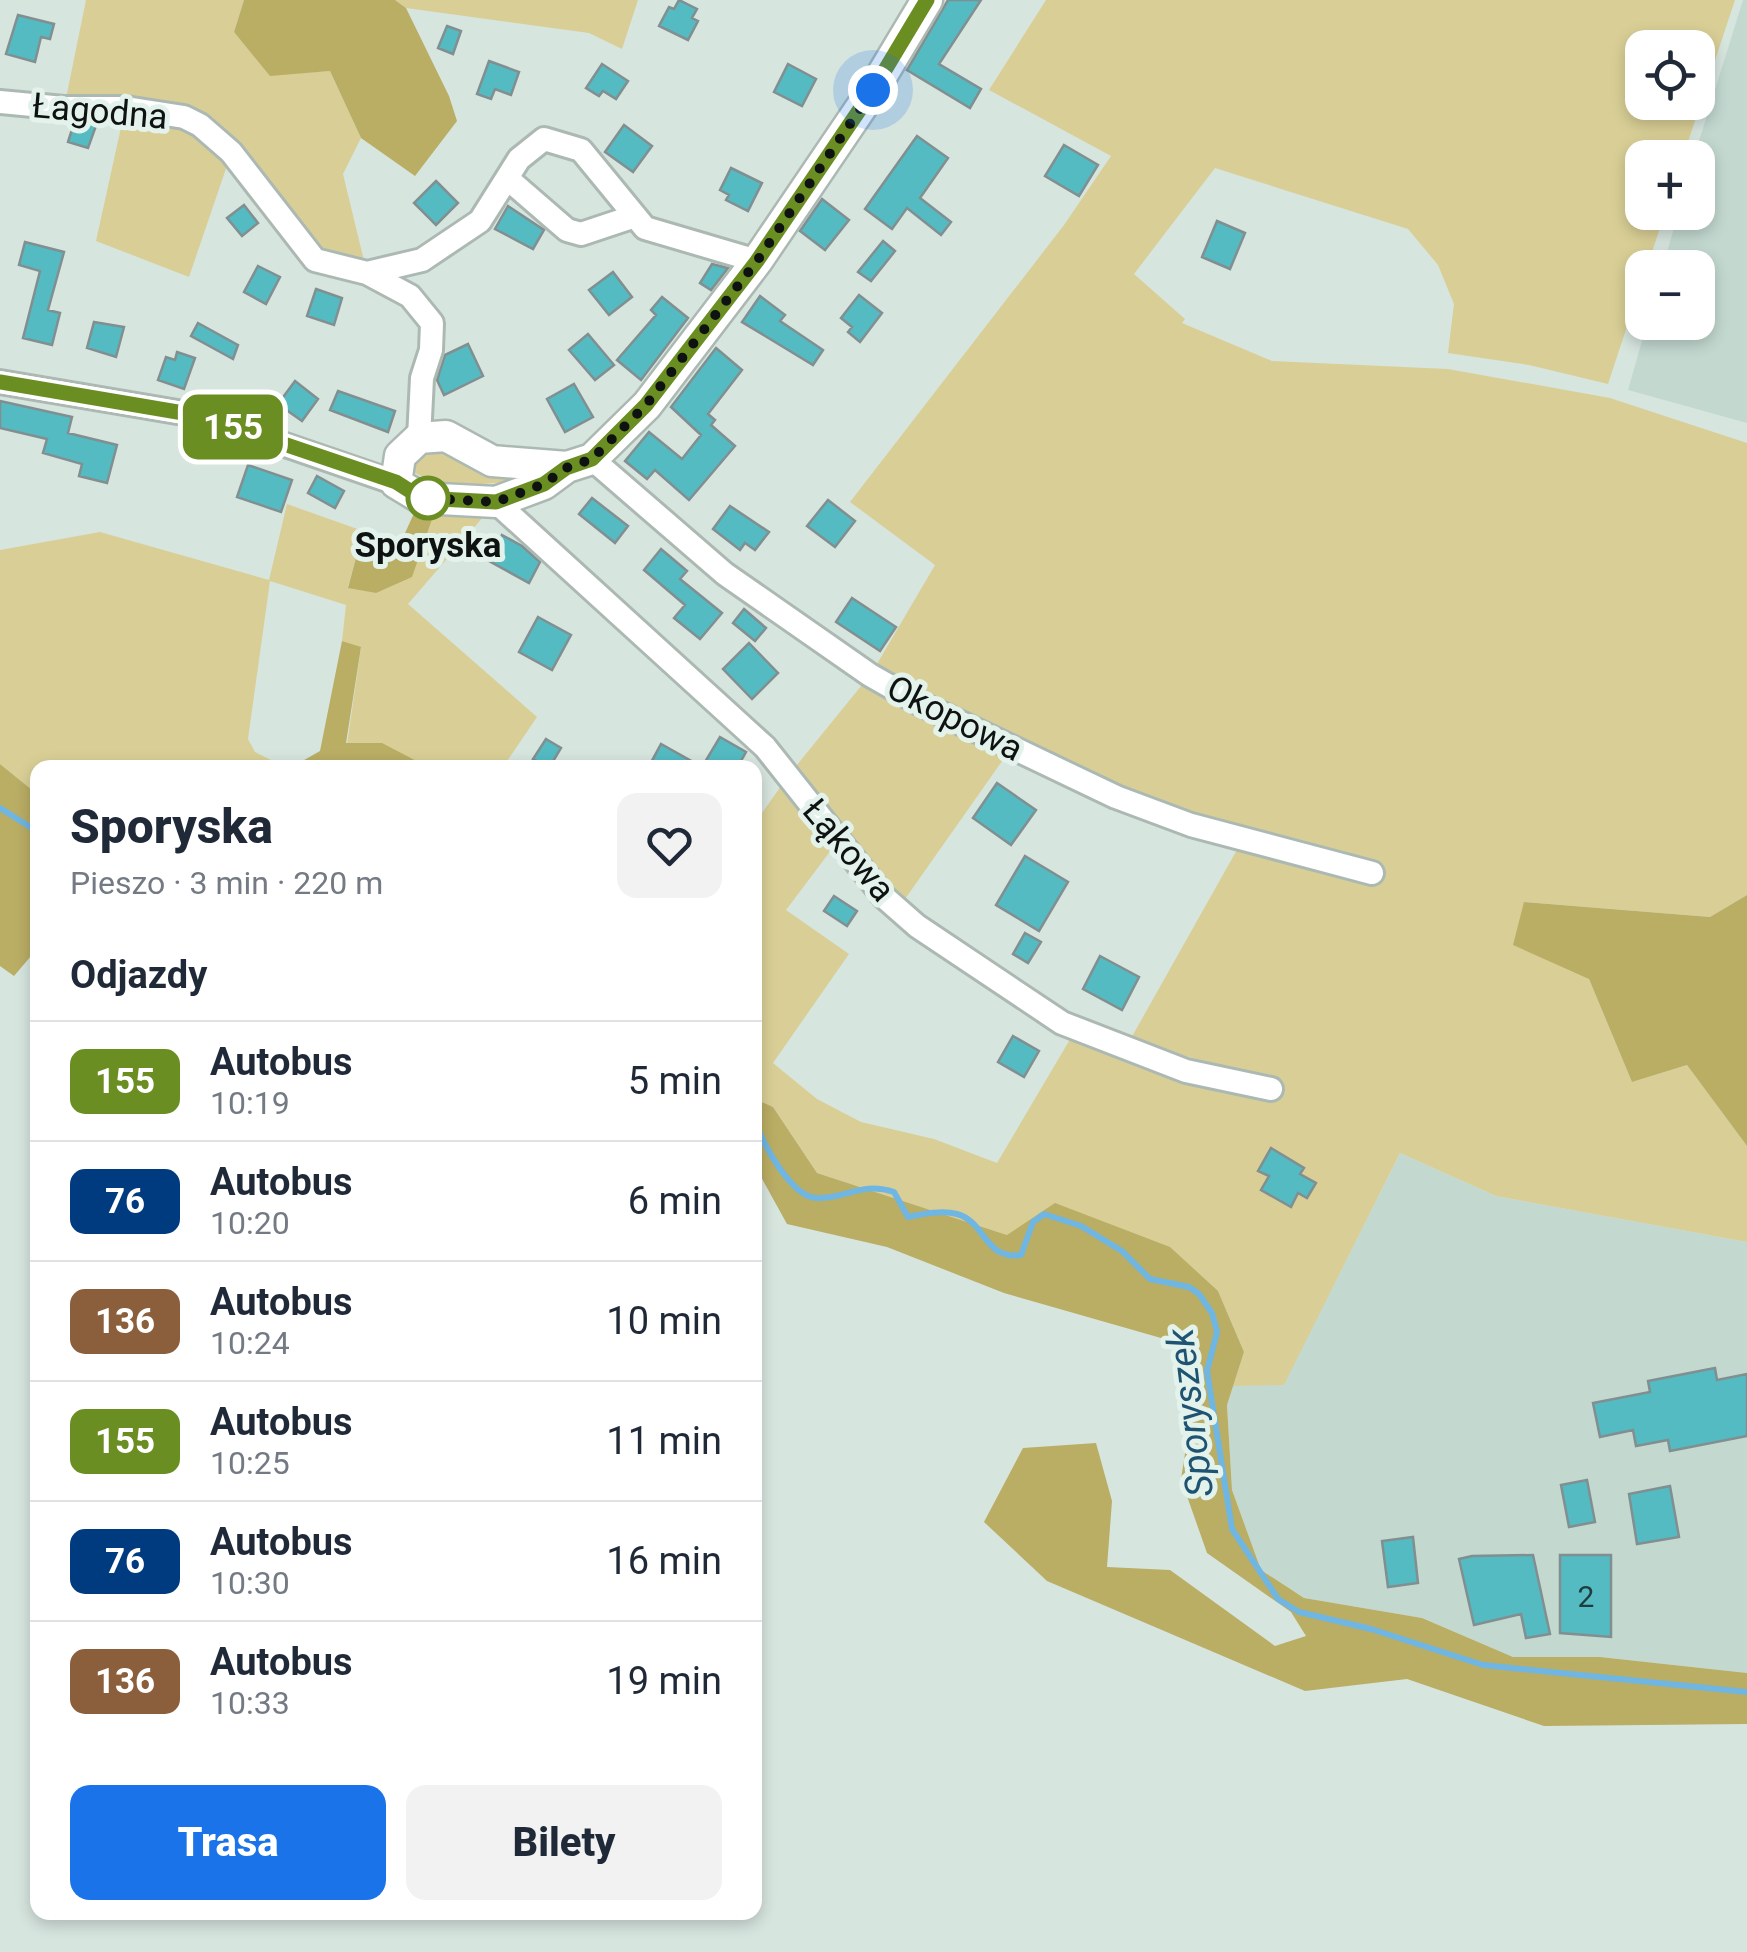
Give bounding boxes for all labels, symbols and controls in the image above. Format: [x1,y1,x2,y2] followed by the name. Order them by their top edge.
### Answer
[1625,30,1715,340] map controls
[1625,30,1715,120] button: locate
[848,65,898,115] your location
[31,85,169,138] street label: Łagodna
[1625,140,1715,230] button: +
[1625,250,1715,340] button: −
[176,394,290,460] line badge: 155
[203,407,263,448] text: 155
[407,477,449,519] marker: Sporyska
[354,525,502,566] place label: Sporyska
[880,667,1029,770] street label: Okopowa
[794,791,903,910] street label: Łąkowa
[617,793,722,898] button: heart
[70,798,273,855] text: Sporyska
[70,864,383,902] text: Pieszo · 3 min · 220 m
[70,953,207,997] text: Odjazdy
[210,1040,353,1084] text: Autobus
[628,1059,722,1103] text: 5 min
[95,1061,155,1102] text: 155
[210,1084,290,1122] text: 10:19
[210,1160,353,1204] text: Autobus
[628,1179,722,1223] text: 6 min
[105,1181,145,1222] text: 76
[210,1204,290,1242] text: 10:20
[210,1280,353,1324] text: Autobus
[606,1299,722,1343] text: 10 min
[95,1301,155,1342] text: 136
[210,1324,290,1362] text: 10:24
[1158,1325,1222,1500] water label: Sporyszek
[210,1400,353,1444] text: Autobus
[606,1419,722,1463] text: 11 min
[95,1421,155,1462] text: 155
[210,1444,290,1482] text: 10:25
[210,1520,353,1564] text: Autobus
[606,1539,722,1583] text: 16 min
[105,1541,145,1582] text: 76
[210,1564,290,1602] text: 10:30
[1578,1579,1594,1614] house number: 2
[210,1640,353,1684] text: Autobus
[606,1659,722,1703] text: 19 min
[95,1661,155,1702] text: 136
[210,1684,290,1722] text: 10:33
[70,1785,386,1900] button: Trasa
[406,1785,722,1900] button: Bilety

